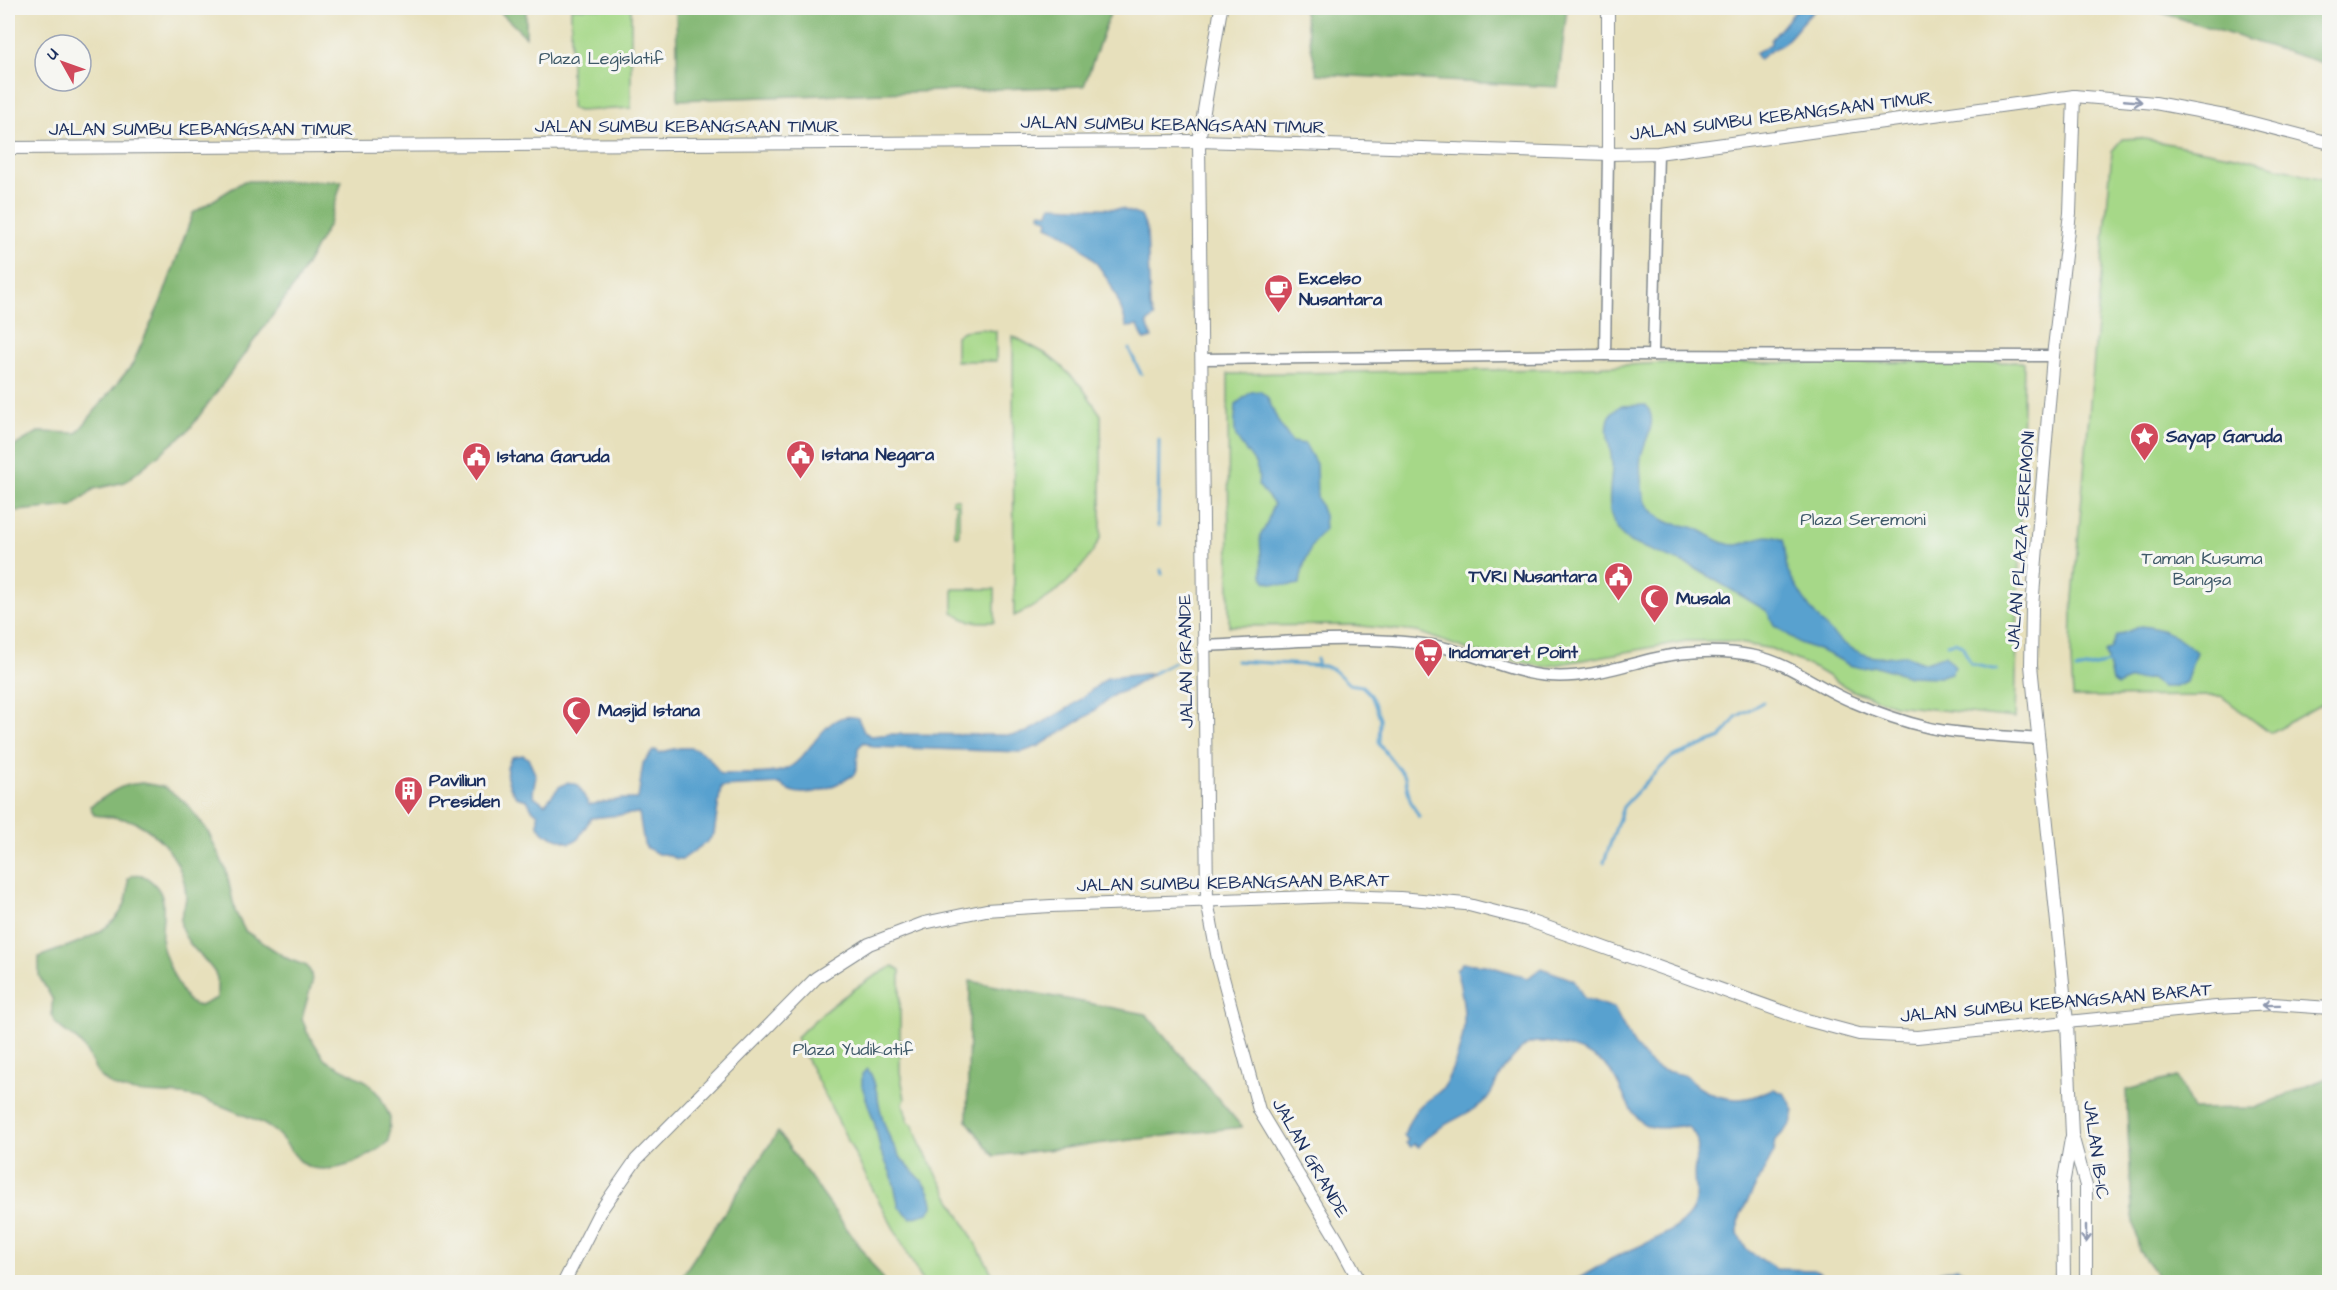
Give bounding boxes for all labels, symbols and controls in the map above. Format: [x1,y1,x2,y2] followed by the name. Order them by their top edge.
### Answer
[33,33,93,93] north arrow
[41,43,64,65] text: U
[539,46,664,72] park label: Plaza Legislatif
[1628,85,1934,147] street label: JALAN SUMBU KEBANGSAAN TIMUR
[2122,96,2142,107] one-way arrow
[1020,110,1326,140] street label: JALAN SUMBU KEBANGSAAN TIMUR
[535,114,839,139] street label: JALAN SUMBU KEBANGSAAN TIMUR
[49,117,353,142] street label: JALAN SUMBU KEBANGSAAN TIMUR
[1299,266,1383,312] place label: Excelso Nusantara
[1262,272,1294,314] cafe icon: Excelso Nusantara
[2129,420,2161,462] place icon: Sayap Garuda
[2165,424,2283,450] place label: Sayap Garuda
[2001,430,2041,650] street label: JALAN PLAZA SEREMONI
[785,438,817,480] public building icon: Istana Negara
[460,440,492,482] public building icon: Istana Garuda
[822,442,935,468] place label: Istana Negara
[497,444,610,469] place label: Istana Garuda
[1800,507,1926,532] park label: Plaza Seremoni
[2141,546,2263,593] park label: Taman Kusuma Bangsa
[1602,560,1634,602] public building icon: TVRI Nusantara
[1468,564,1598,589] place label: TVRI Nusantara
[1639,582,1671,624] mosque icon: Musala
[1676,586,1731,611] place label: Musala
[1172,593,1200,728] street label: JALAN GRANDE
[1412,636,1444,678] supermarket icon: Indomaret Point
[1449,640,1579,665] place label: Indomaret Point
[561,694,593,736] mosque icon: Masjid Istana
[598,698,701,723] place label: Masjid Istana
[429,768,500,814] place label: Paviliun Presiden
[392,774,424,816] building icon: Paviliun Presiden
[1076,868,1390,898] street label: JALAN SUMBU KEBANGSAAN BARAT
[1899,977,2214,1029] street label: JALAN SUMBU KEBANGSAAN BARAT
[2262,999,2282,1011] one-way arrow
[793,1037,913,1062] park label: Plaza Yudikatif
[1266,1094,1354,1223] street label: JALAN GRANDE
[2077,1099,2115,1201] street label: JALAN 1B-1C
[2080,1223,2092,1243] one-way arrow

